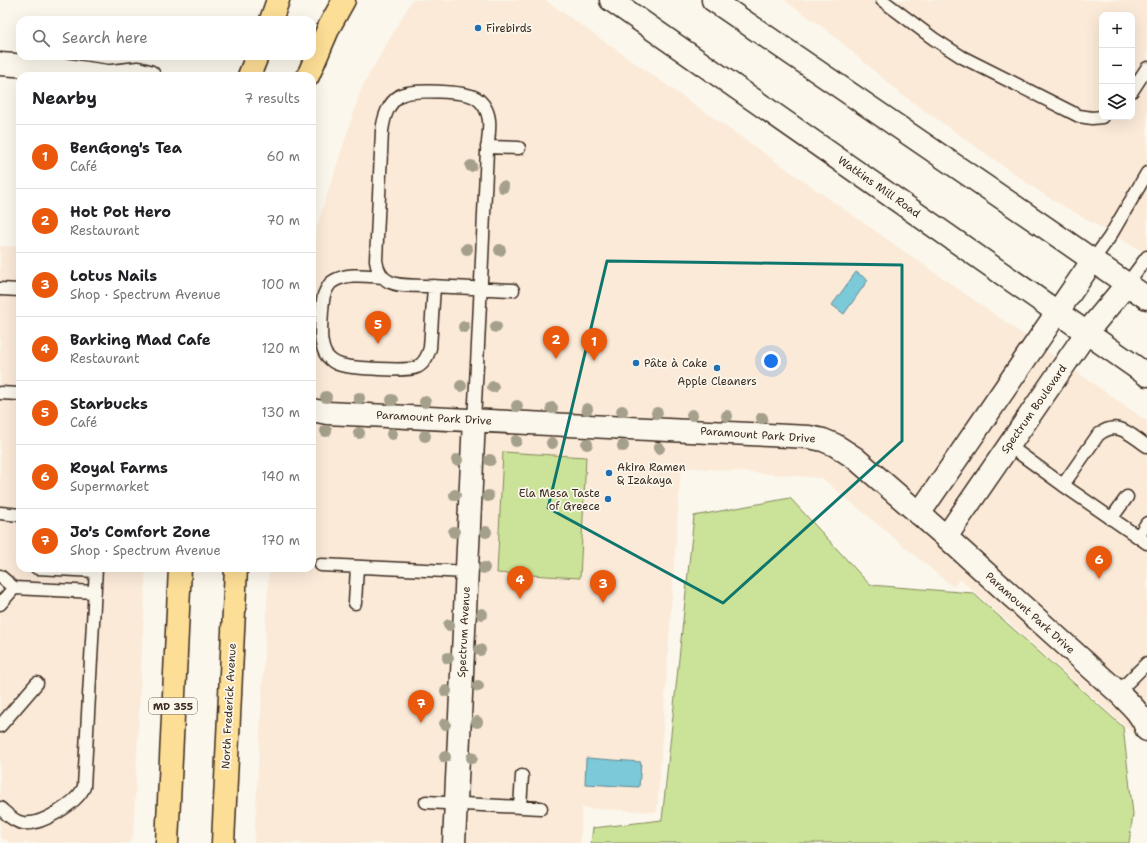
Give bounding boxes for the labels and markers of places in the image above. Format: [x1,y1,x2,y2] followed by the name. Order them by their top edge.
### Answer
[486,21,532,36] place label: Firebirds
[473,23,483,33] marker: Firebirds
[365,311,391,344] pin: 5
[543,326,569,359] pin: 2
[581,328,607,361] pin: 1
[644,356,707,371] place label: Pâte à Cake
[631,358,641,368] marker: Pâte à Cake
[712,363,722,373] marker: Apple Cleaners
[677,374,757,389] place label: Apple Cleaners
[617,460,686,488] place label: Akira Ramen & Izakaya
[604,468,614,478] marker: Akira Ramen & Izakaya
[519,486,600,514] place label: Ela Mesa Taste of Greece
[603,494,613,504] marker: Ela Mesa Taste of Greece
[1086,546,1112,579] pin: 6
[507,566,533,599] pin: 4
[590,570,616,603] pin: 3
[408,690,434,723] pin: 7

